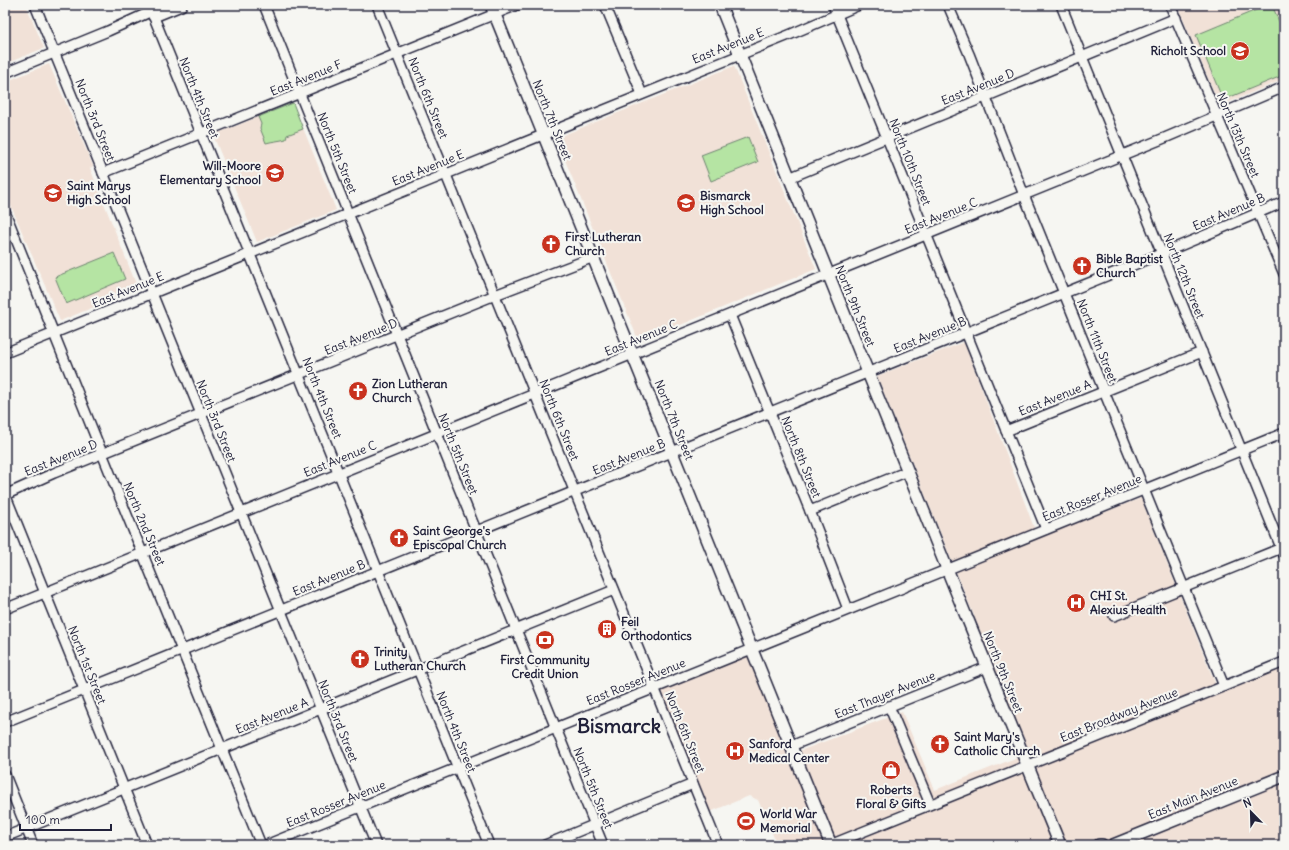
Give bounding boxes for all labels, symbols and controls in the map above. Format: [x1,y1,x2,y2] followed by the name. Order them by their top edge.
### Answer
[690,24,766,67] street label: East Avenue E
[1229,40,1251,62] school or university icon: Richolt School
[1150,43,1226,58] place label: Richolt School
[176,55,223,141] street label: North 4th Street
[405,55,452,141] street label: North 6th Street
[268,56,344,99] street label: East Avenue F
[939,65,1017,108] street label: East Avenue D
[72,77,119,163] street label: North 3rd Street
[530,77,575,162] street label: North 7th Street
[1214,90,1263,180] street label: North 13th Street
[314,110,361,196] street label: North 5th Street
[886,116,935,207] street label: North 10th Street
[390,146,466,189] street label: East Avenue E
[160,158,262,188] place label: Will-Moore Elementary School
[264,162,286,184] school or university icon: Will-Moore Elementary School
[67,178,131,208] place label: Saint Marys High School
[42,182,64,204] school or university icon: Saint Marys High School
[700,188,764,218] place label: Bismarck High School
[1190,190,1267,233] street label: East Avenue B
[675,192,697,214] school or university icon: Bismarck High School
[902,194,979,237] street label: East Avenue C
[565,229,641,258] place label: First Lutheran Church
[1160,231,1208,321] street label: North 12th Street
[540,233,562,255] church icon: First Lutheran Church
[1096,251,1164,280] place label: Bible Baptist Church
[1071,255,1093,277] church icon: Bible Baptist Church
[832,263,879,349] street label: North 9th Street
[90,268,166,311] street label: East Avenue E
[1074,297,1121,385] street label: North 11th Street
[891,313,968,356] street label: East Avenue B
[322,315,400,358] street label: East Avenue D
[602,316,679,359] street label: East Avenue C
[299,355,346,441] street label: North 4th Street
[372,376,447,405] place label: Zion Lutheran Church
[1016,376,1094,419] street label: East Avenue A
[536,377,583,463] street label: North 6th Street
[652,377,697,462] street label: North 7th Street
[193,378,240,464] street label: North 3rd Street
[347,380,369,402] church icon: Zion Lutheran Church
[435,411,482,497] street label: North 5th Street
[778,414,825,500] street label: North 8th Street
[590,435,667,478] street label: East Avenue B
[22,436,100,479] street label: East Avenue D
[301,437,378,480] street label: East Avenue C
[1040,471,1144,524] street label: East Rosser Avenue
[120,480,169,568] street label: North 2nd Street
[413,523,507,553] place label: Saint George's Episcopal Church
[388,527,410,549] church icon: Saint George's Episcopal Church
[290,556,367,599] street label: East Avenue B
[1090,588,1166,617] place label: CHI St. Alexius Health
[1065,592,1087,614] hospital icon: CHI St. Alexius Health
[621,614,692,643] place label: Feil Orthodontics
[596,618,618,640] building icon: Feil Orthodontics
[65,624,110,706] street label: North 1st Street
[534,629,556,651] bank icon: First Community Credit Union
[980,629,1027,715] street label: North 9th Street
[374,644,466,673] place label: Trinity Lutheran Church
[349,648,371,670] church icon: Trinity Lutheran Church
[500,652,590,681] place label: First Community Credit Union
[584,655,688,708] street label: East Rosser Avenue
[832,667,937,722] street label: East Thayer Avenue
[315,678,362,764] street label: North 3rd Street
[1058,684,1180,745] street label: East Broadway Avenue
[433,689,480,775] street label: North 4th Street
[662,689,709,775] street label: North 6th Street
[233,694,311,737] street label: East Avenue A
[577,713,661,738] district label: Bismarck
[954,729,1040,758] place label: Saint Mary's Catholic Church
[929,733,951,755] church icon: Saint Mary's Catholic Church
[749,736,830,765] place label: Sanford Medical Center
[724,740,746,762] hospital icon: Sanford Medical Center
[570,745,617,831] street label: North 5th Street
[880,759,902,781] shop icon: Roberts Floral & Gifts
[1146,773,1240,822] street label: East Main Avenue
[284,777,388,830] street label: East Rosser Avenue
[856,782,927,811] place label: Roberts Floral & Gifts
[1231,792,1271,832] north arrow
[1241,795,1253,811] text: N
[20,806,111,832] scale bar
[760,806,817,835] place label: World War Memorial
[735,810,757,832] sports icon: World War Memorial
[26,812,60,827] text: 100 m

